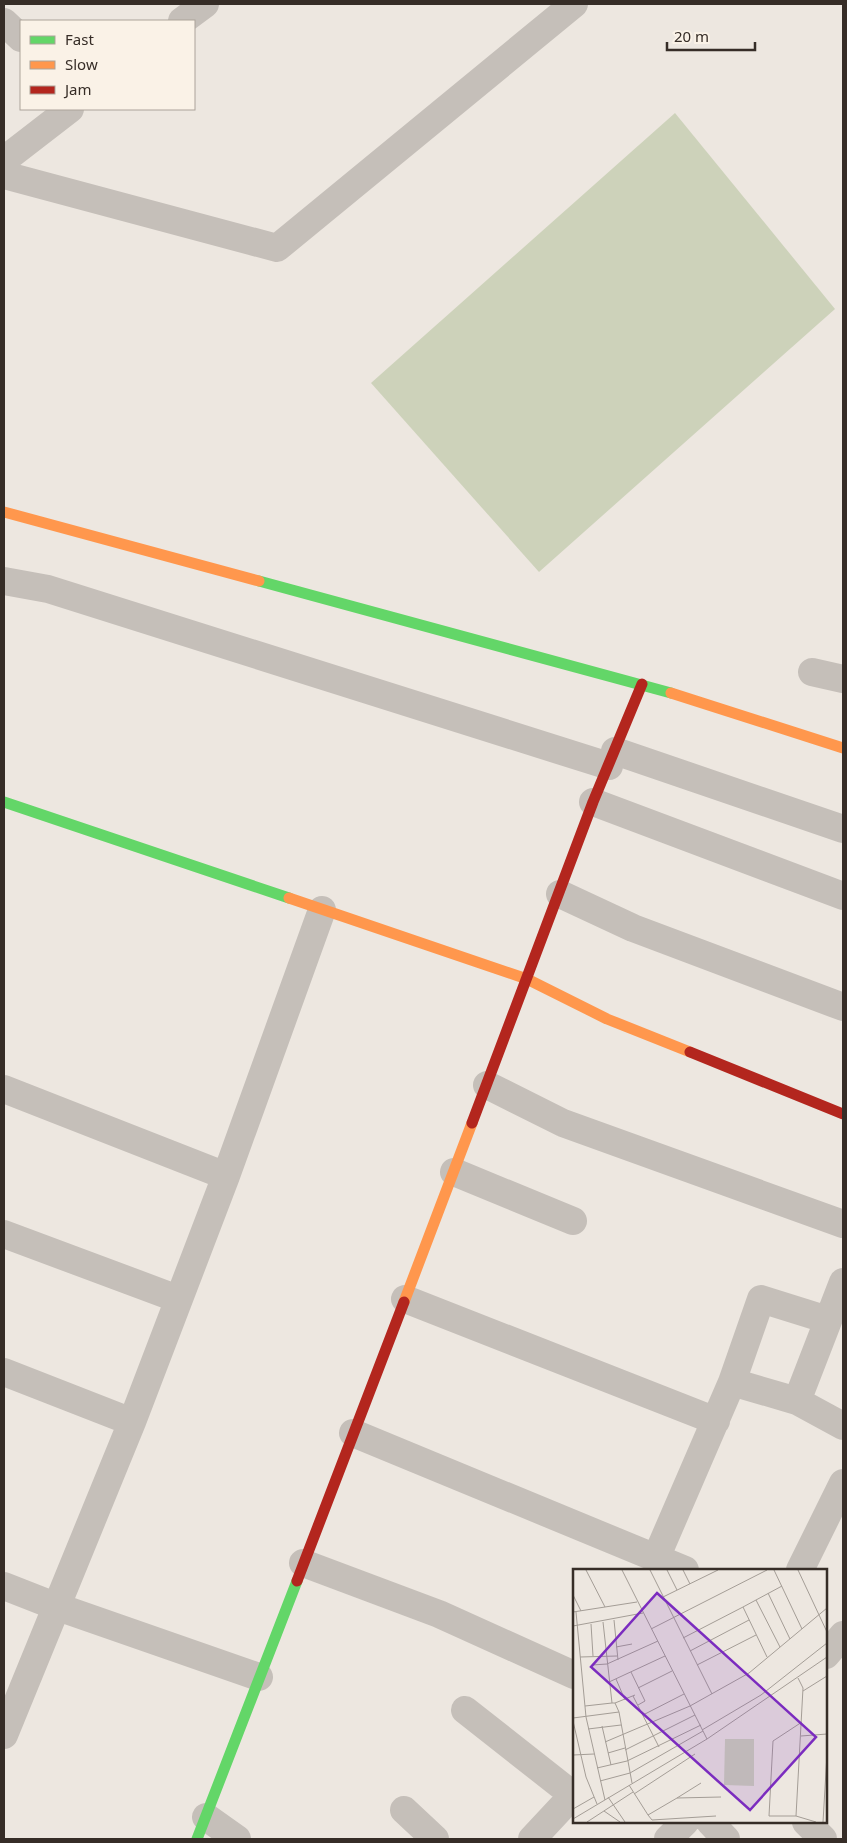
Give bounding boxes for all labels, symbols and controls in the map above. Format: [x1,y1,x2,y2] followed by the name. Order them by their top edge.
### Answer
[20,20,195,110] legend
[667,20,754,52] scale bar
[674,26,709,46] text: 20 m
[65,29,94,49] text: Fast
[65,54,98,74] text: Slow
[63,79,92,99] text: Jam
[573,1569,827,1823] inset map

